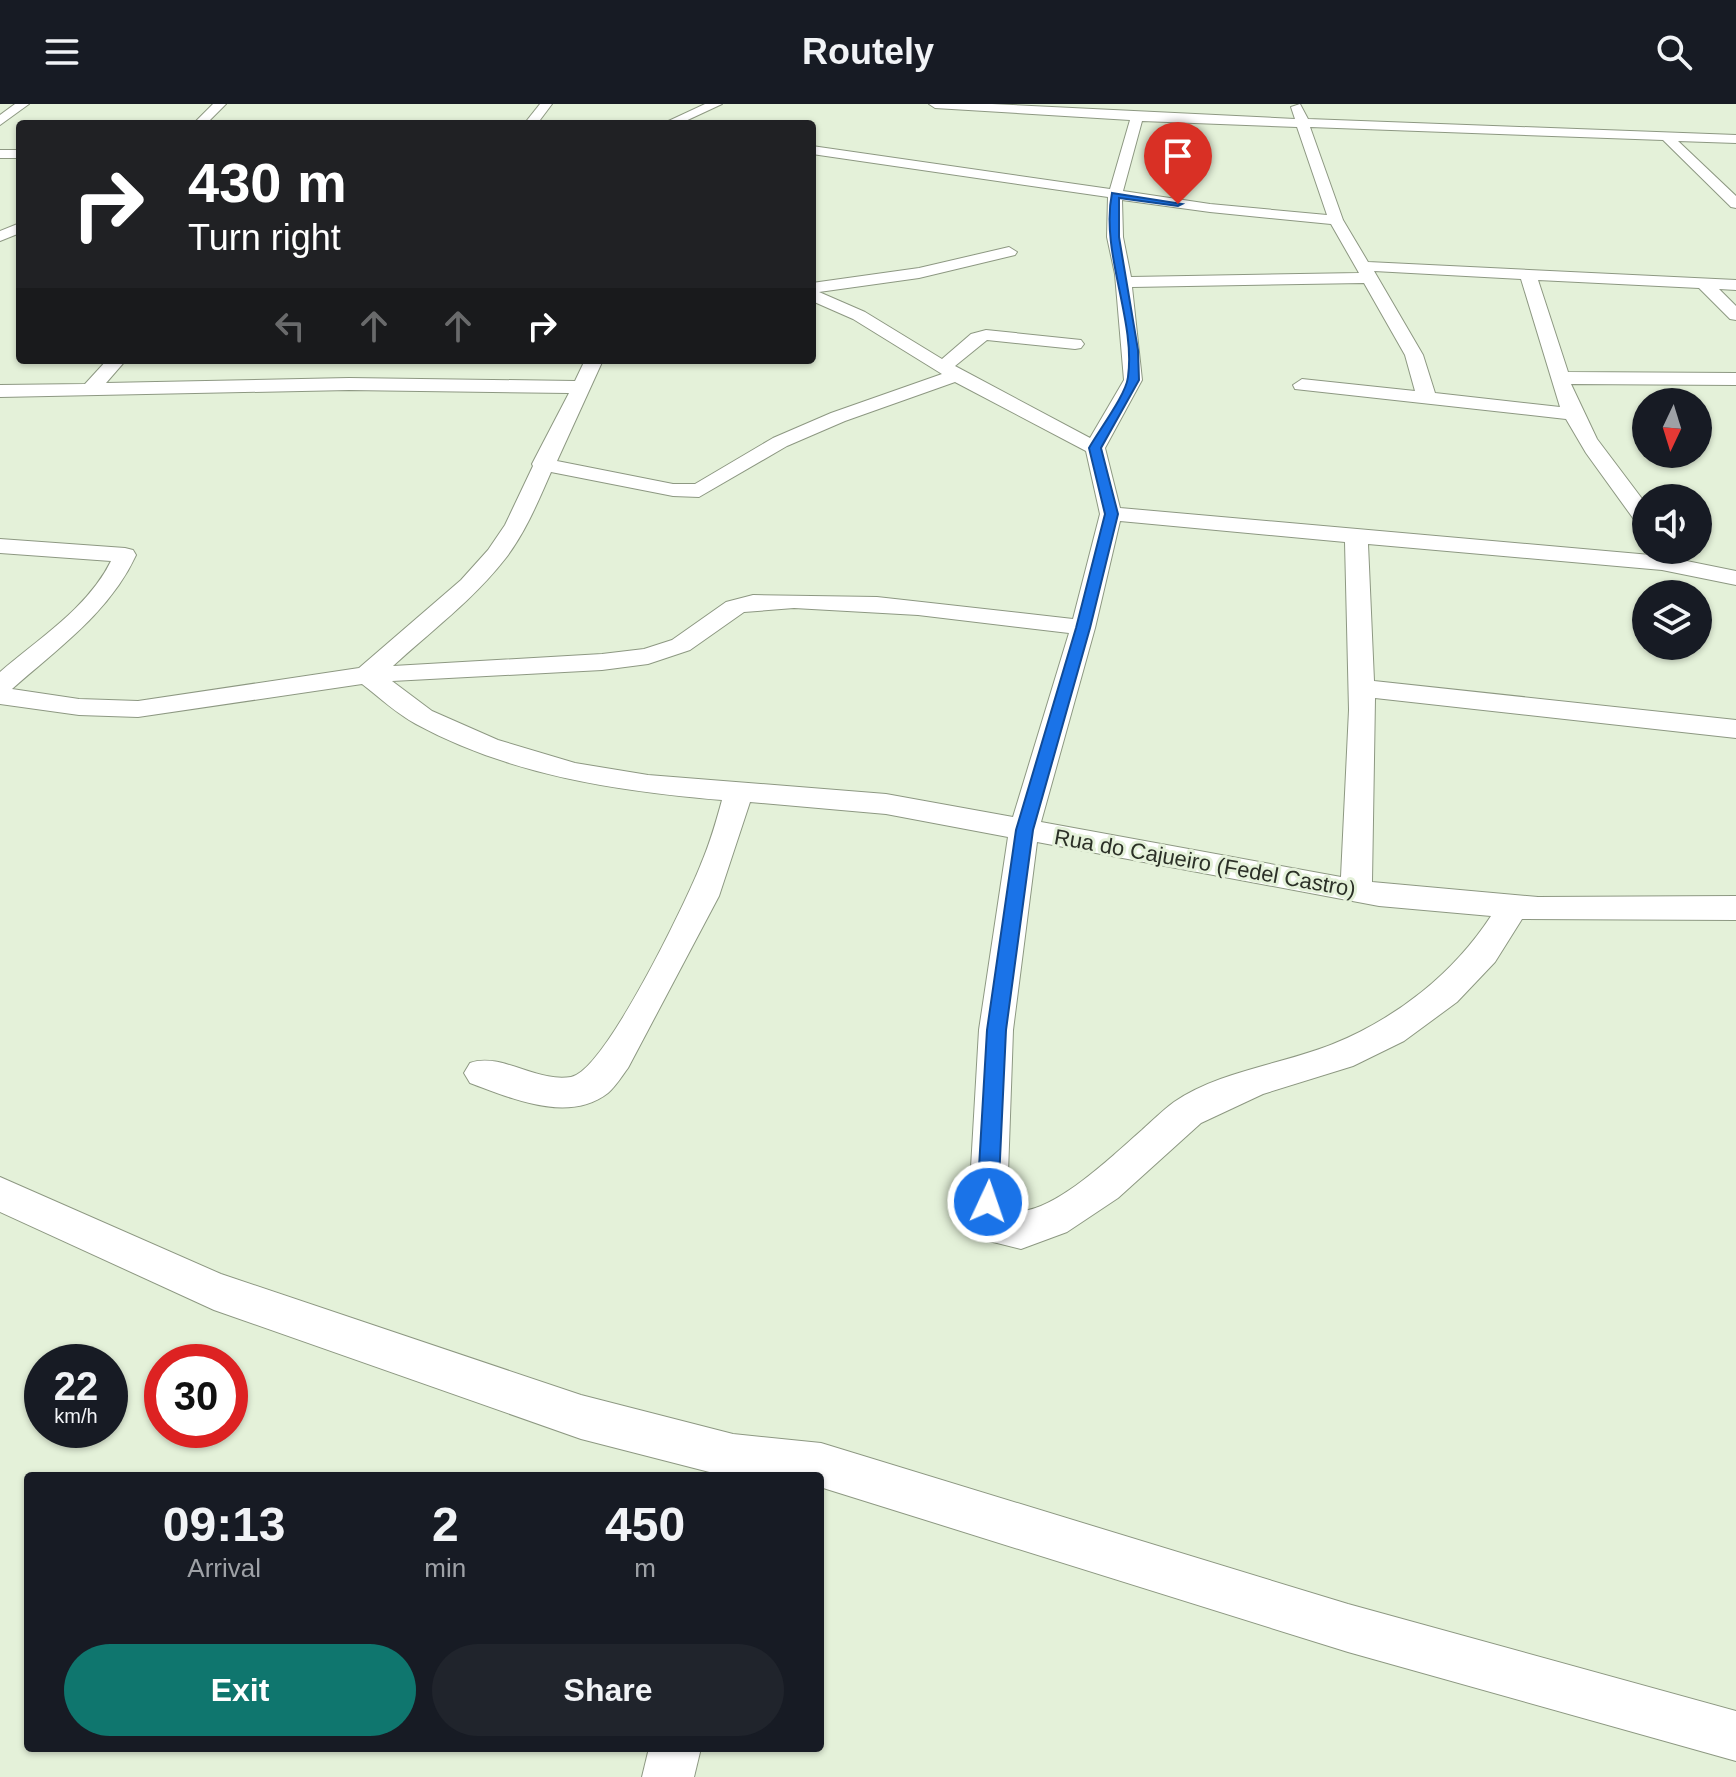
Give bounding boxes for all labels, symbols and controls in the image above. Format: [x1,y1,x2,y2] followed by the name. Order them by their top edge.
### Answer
[40,30,84,74] icon: menu
[1652,30,1696,74] icon: search
[802,31,934,72] text: Routely
[1144,122,1212,204] pin
[1156,134,1200,178] icon: arrive
[188,151,347,214] text: 430 m
[56,152,160,256] icon: right
[188,217,341,258] text: Turn right
[268,304,312,348] icon: left
[352,304,396,348] icon: ahead
[436,304,480,348] icon: ahead
[520,304,564,348] icon: right
[1632,388,1712,468] north arrow
[1632,388,1712,660] map controls
[1632,484,1712,564] button: sound
[1632,580,1712,660] button: layers
[1052,824,1358,902] street label: Rua do Cajueiro (Fedel Castro)
[946,1160,1030,1244] position arrow
[144,1344,248,1448] speed limit sign: 30
[54,1364,98,1408] text: 22
[54,1405,98,1427] text: km/h
[163,1498,286,1551] text: 09:13
[432,1498,459,1551] text: 2
[605,1498,685,1551] text: 450
[187,1553,261,1583] text: Arrival
[424,1553,466,1583] text: min
[634,1553,656,1583] text: m
[64,1644,416,1736] button: Exit
[432,1644,784,1736] button: Share

